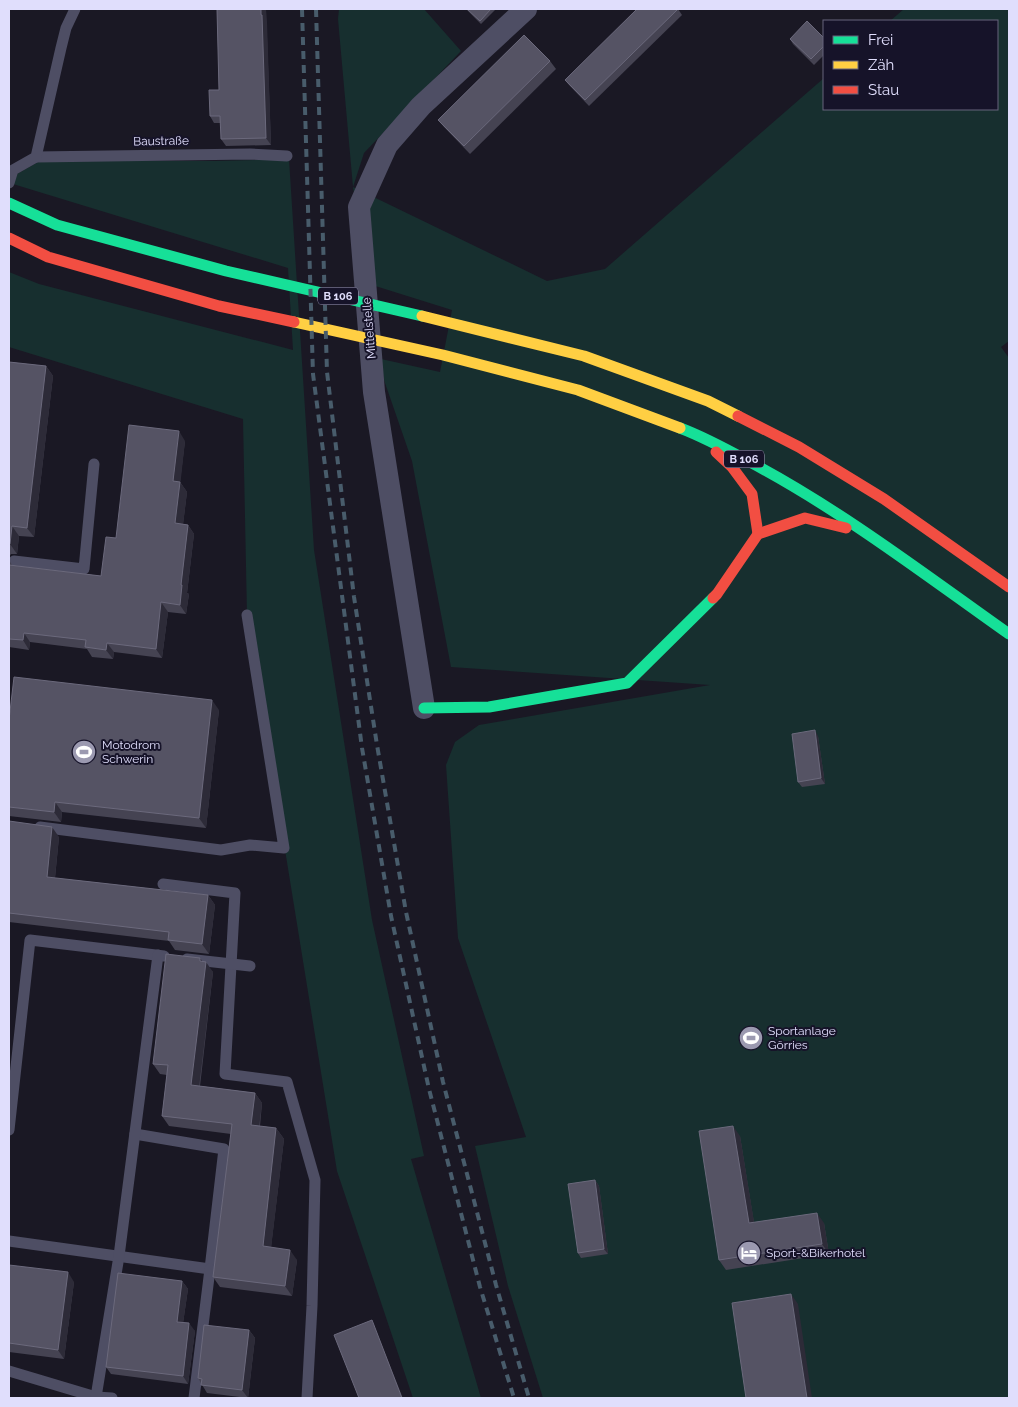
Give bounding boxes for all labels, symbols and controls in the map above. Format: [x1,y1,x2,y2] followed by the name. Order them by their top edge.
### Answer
[823,20,998,110] legend
[868,31,893,49] text: Frei
[868,56,894,74] text: Zäh
[868,81,899,99] text: Stau
[133,134,189,148] street label: Baustraße
[318,288,358,304] road number: B 106
[359,297,379,359] street label: Mittelstelle
[724,450,764,468] road number: B 106
[102,738,160,766] place label: Motodrom Schwerin
[71,739,97,765] sports icon: Motodrom Schwerin
[768,1024,836,1052] place label: Sportanlage Görries
[738,1025,764,1051] sports icon: Sportanlage Görries
[736,1240,762,1266] hotel icon: Sport-&Bikerhotel
[766,1246,866,1260] place label: Sport-&Bikerhotel

